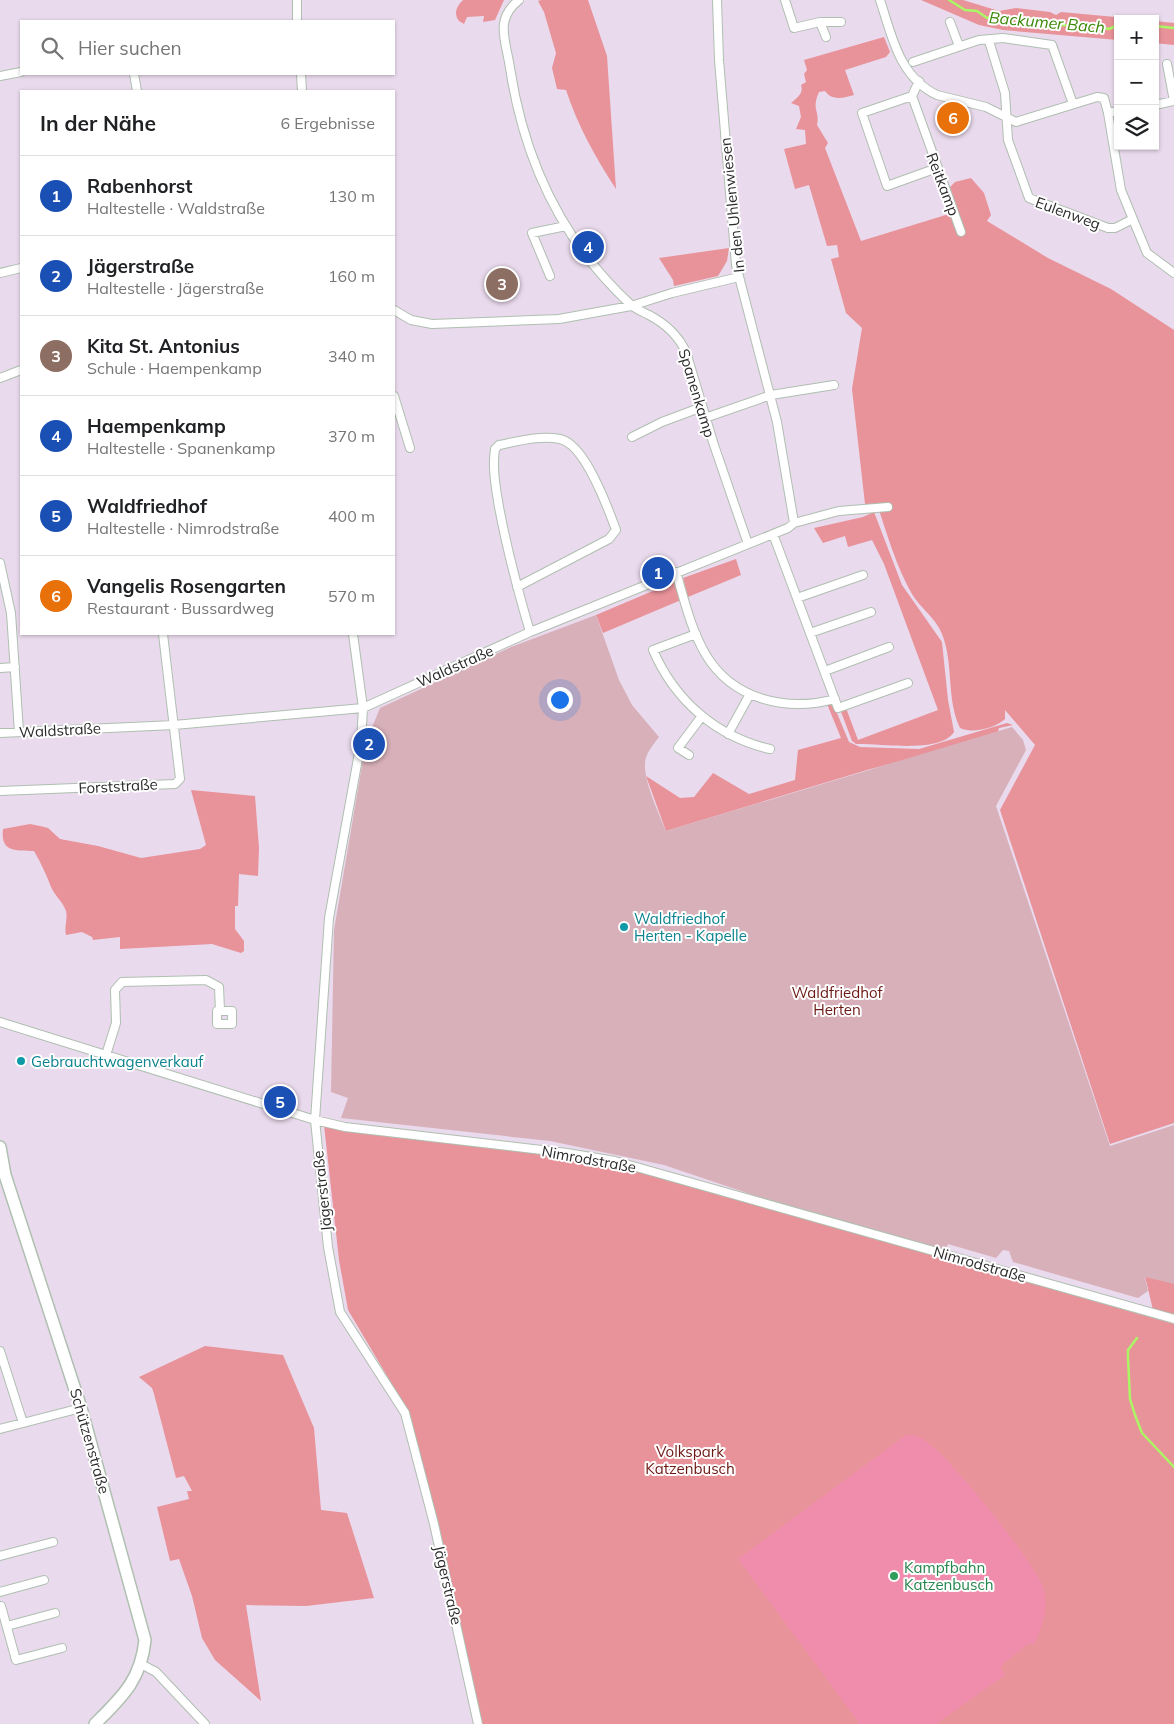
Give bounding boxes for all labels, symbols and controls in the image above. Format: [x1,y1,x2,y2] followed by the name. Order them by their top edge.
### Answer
[988,7,1106,37] water label: Backumer Bach
[1114,15,1159,150] map controls
[1114,15,1159,60] button: +
[20,20,395,75] search box
[38,34,66,62] icon: search
[78,36,182,60] text: Hier suchen
[1114,60,1159,105] button: −
[937,99,969,137] pin: 6
[1114,105,1159,150] button: layers
[40,110,156,136] text: In der Nähe
[280,113,375,133] text: 6 Ergebnisse
[715,136,749,274] street label: In den Uhlenwiesen
[922,150,964,218] street label: Reitkamp
[87,174,192,198] text: Rabenhorst
[51,186,61,206] text: 1
[328,186,375,206] text: 130 m
[1033,192,1103,234] street label: Eulenweg
[87,198,265,218] text: Haltestelle · Waldstraße
[572,228,604,266] pin: 4
[87,254,194,278] text: Jägerstraße
[486,265,518,303] pin: 3
[51,266,61,286] text: 2
[328,266,375,286] text: 160 m
[87,278,264,298] text: Haltestelle · Jägerstraße
[87,334,240,358] text: Kita St. Antonius
[51,346,61,366] text: 3
[328,346,375,366] text: 340 m
[674,346,720,440] street label: Spanenkamp
[87,358,262,378] text: Schule · Haempenkamp
[87,414,226,438] text: Haempenkamp
[51,426,61,446] text: 4
[328,426,375,446] text: 370 m
[87,438,275,458] text: Haltestelle · Spanenkamp
[87,494,207,518] text: Waldfriedhof
[51,506,61,526] text: 5
[328,506,375,526] text: 400 m
[87,518,279,538] text: Haltestelle · Nimrodstraße
[642,554,674,592] pin: 1
[87,574,286,598] text: Vangelis Rosengarten
[51,586,61,606] text: 6
[328,586,375,606] text: 570 m
[87,598,274,618] text: Restaurant · Bussardweg
[414,641,496,691] street label: Waldstraße
[547,687,573,713] your location
[19,718,101,742] street label: Waldstraße
[353,725,385,763] pin: 2
[78,774,158,798] street label: Forststraße
[634,909,747,945] place label: Waldfriedhof Herten - Kapelle
[618,921,630,933] marker: Waldfriedhof Herten - Kapelle
[792,983,883,1019] park label: Waldfriedhof Herten
[31,1052,204,1071] place label: Gebrauchtwagenverkauf
[15,1055,27,1067] marker: Gebrauchtwagenverkauf
[264,1083,296,1121] pin: 5
[540,1141,638,1177] street label: Nimrodstraße
[308,1150,336,1232] street label: Jägerstraße
[931,1242,1029,1286] street label: Nimrodstraße
[66,1386,114,1496] street label: Schützenstraße
[645,1442,735,1478] park label: Volkspark Katzenbusch
[430,1543,466,1627] street label: Jägerstraße
[904,1558,994,1594] place label: Kampfbahn Katzenbusch
[888,1570,900,1582] marker: Kampfbahn Katzenbusch

